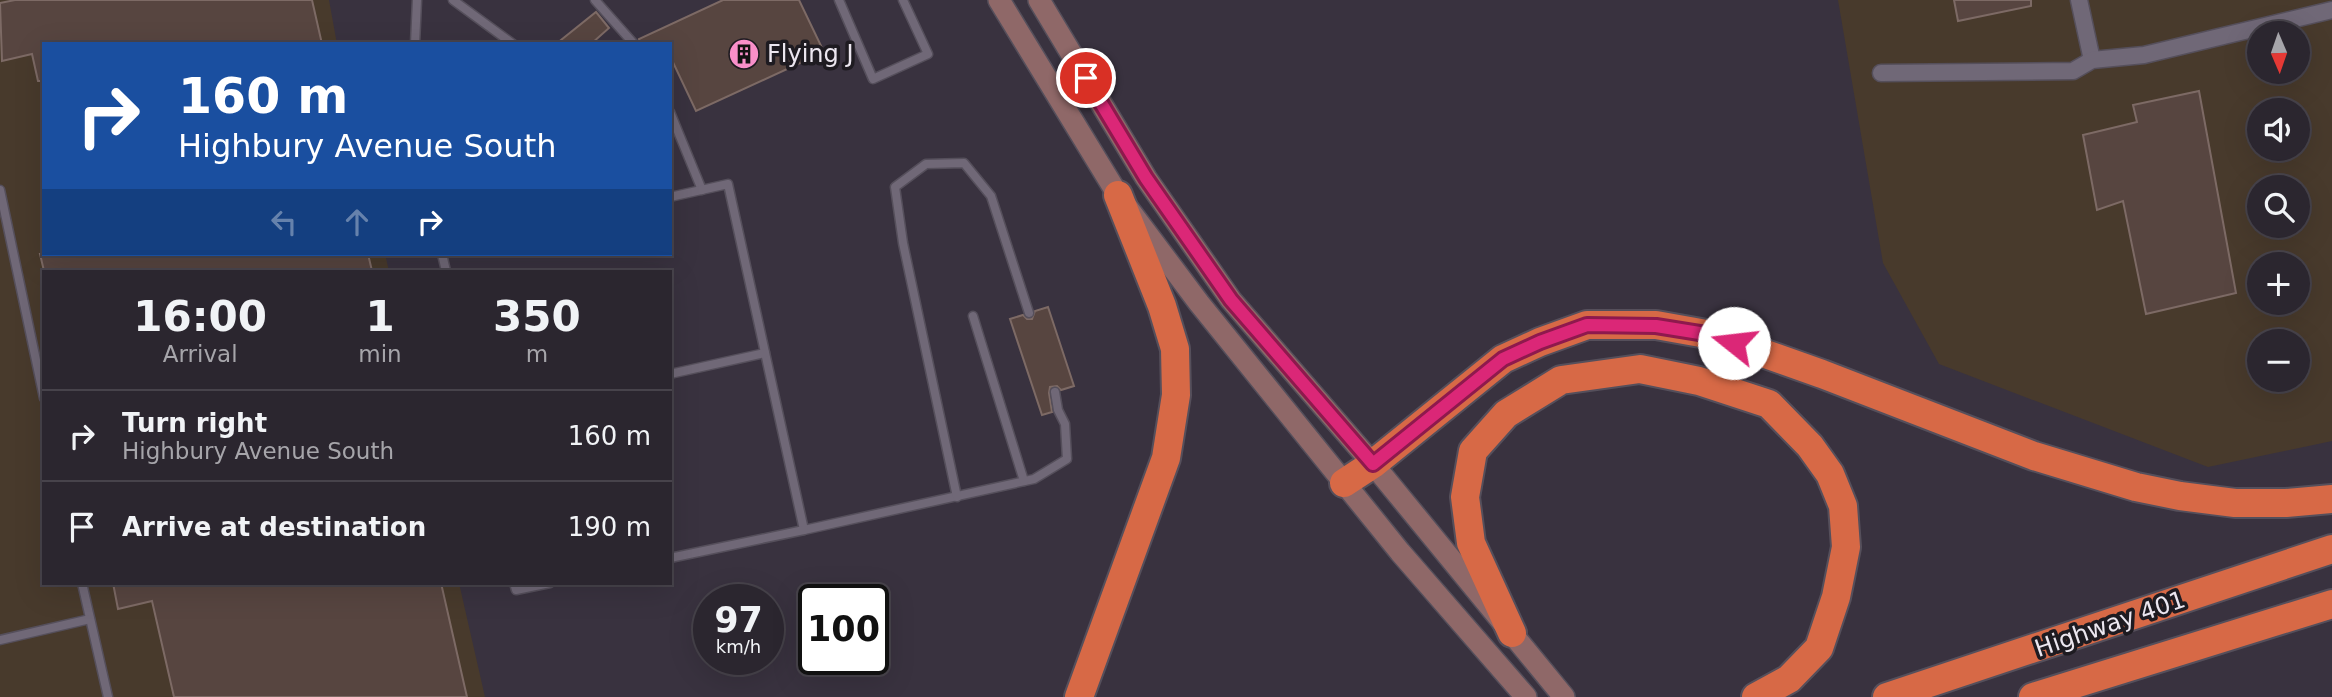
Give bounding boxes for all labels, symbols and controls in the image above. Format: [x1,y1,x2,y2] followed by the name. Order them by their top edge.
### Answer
[2247,21,2310,84] north arrow
[2247,21,2310,392] map controls
[727,37,761,71] building icon: Flying J
[767,40,854,68] place label: Flying J
[1056,48,1116,108] pin
[1067,59,1105,97] icon: arrive
[178,68,348,125] text: 160 m
[63,70,154,161] icon: right
[2247,98,2310,161] button: sound
[178,127,556,165] text: Highbury Avenue South
[2247,175,2310,238] button: search
[265,203,303,241] icon: left
[338,203,376,241] icon: ahead
[411,203,449,241] icon: right
[2247,252,2310,315] button: +
[133,292,267,341] text: 16:00
[365,292,395,341] text: 1
[493,292,581,341] text: 350
[1697,306,1771,380] position arrow
[2247,329,2310,392] button: −
[163,341,238,367] text: Arrival
[358,341,402,367] text: min
[526,341,548,367] text: m
[122,408,267,438] text: Turn right
[63,417,101,455] icon: right
[568,421,651,451] text: 160 m
[122,438,394,464] text: Highbury Avenue South
[63,508,101,546] icon: arrive
[122,512,426,542] text: Arrive at destination
[568,512,651,542] text: 190 m
[798,584,889,675] speed limit sign: 100
[2031,585,2189,663] street label: Highway 401
[714,600,763,640] text: 97
[716,636,761,657] text: km/h

